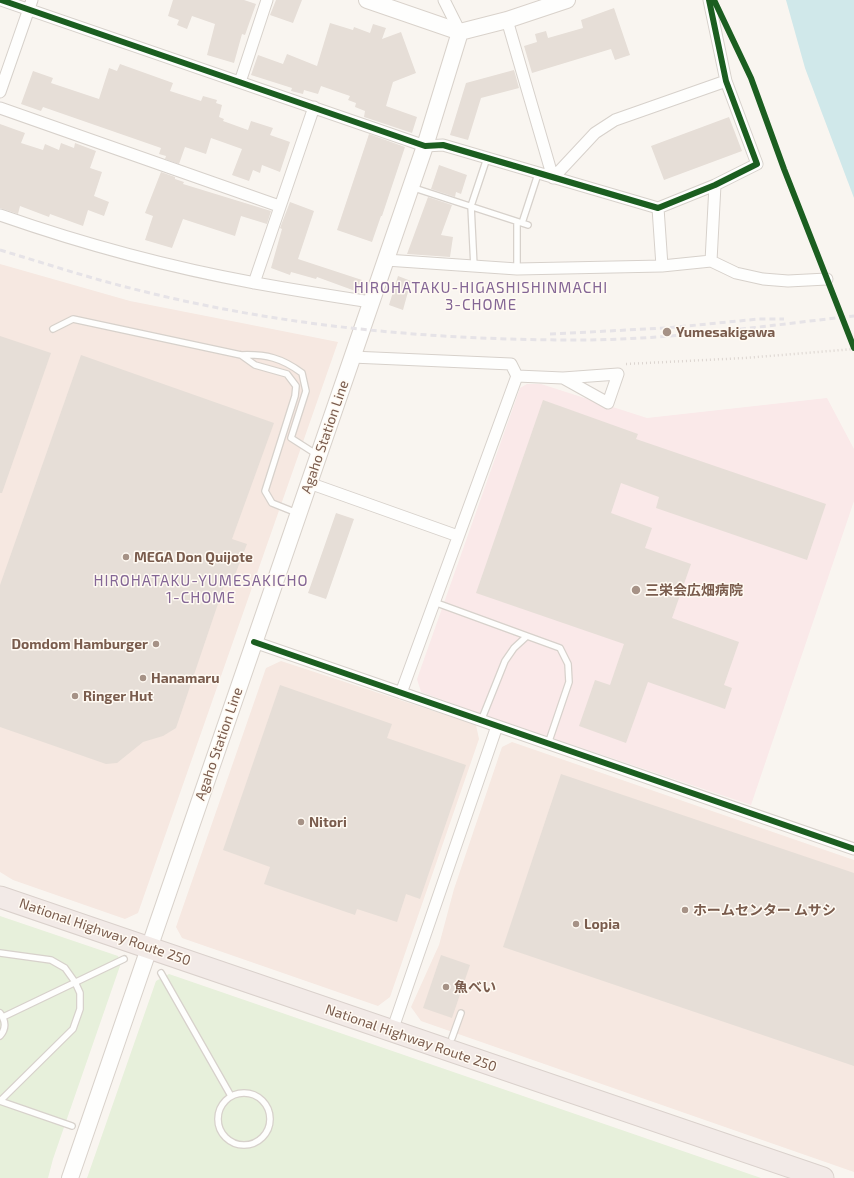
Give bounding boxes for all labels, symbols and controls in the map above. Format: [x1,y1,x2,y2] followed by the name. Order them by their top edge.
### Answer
[354,279,608,314] district label: HIROHATAKU-HIGASHISHINMACHI 3-CHOME
[676,324,775,340] place label: Yumesakigawa
[661,326,673,338] marker: Yumesakigawa
[298,378,352,496] street label: Agaho Station Line
[134,549,253,565] place label: MEGA Don Quijote
[121,552,131,562] marker: MEGA Don Quijote
[94,572,308,607] district label: HIROHATAKU-YUMESAKICHO 1-CHOME
[645,582,743,598] place label: 三栄会広畑病院
[630,584,642,596] marker: 三栄会広畑病院
[11,636,148,652] place label: Domdom Hamburger
[151,639,161,649] marker: Domdom Hamburger
[151,670,220,686] place label: Hanamaru
[138,673,148,683] marker: Hanamaru
[192,685,246,803] street label: Agaho Station Line
[83,688,153,704] place label: Ringer Hut
[70,691,80,701] marker: Ringer Hut
[309,814,347,830] place label: Nitori
[296,817,306,827] marker: Nitori
[17,895,193,969] street label: National Highway Route 250
[693,902,836,918] place label: ホームセンター ムサシ
[680,905,690,915] marker: ホームセンター ムサシ
[584,916,620,932] place label: Lopia
[571,919,581,929] marker: Lopia
[454,979,496,995] place label: 魚べい
[441,982,451,992] marker: 魚べい
[323,1001,499,1075] street label: National Highway Route 250

